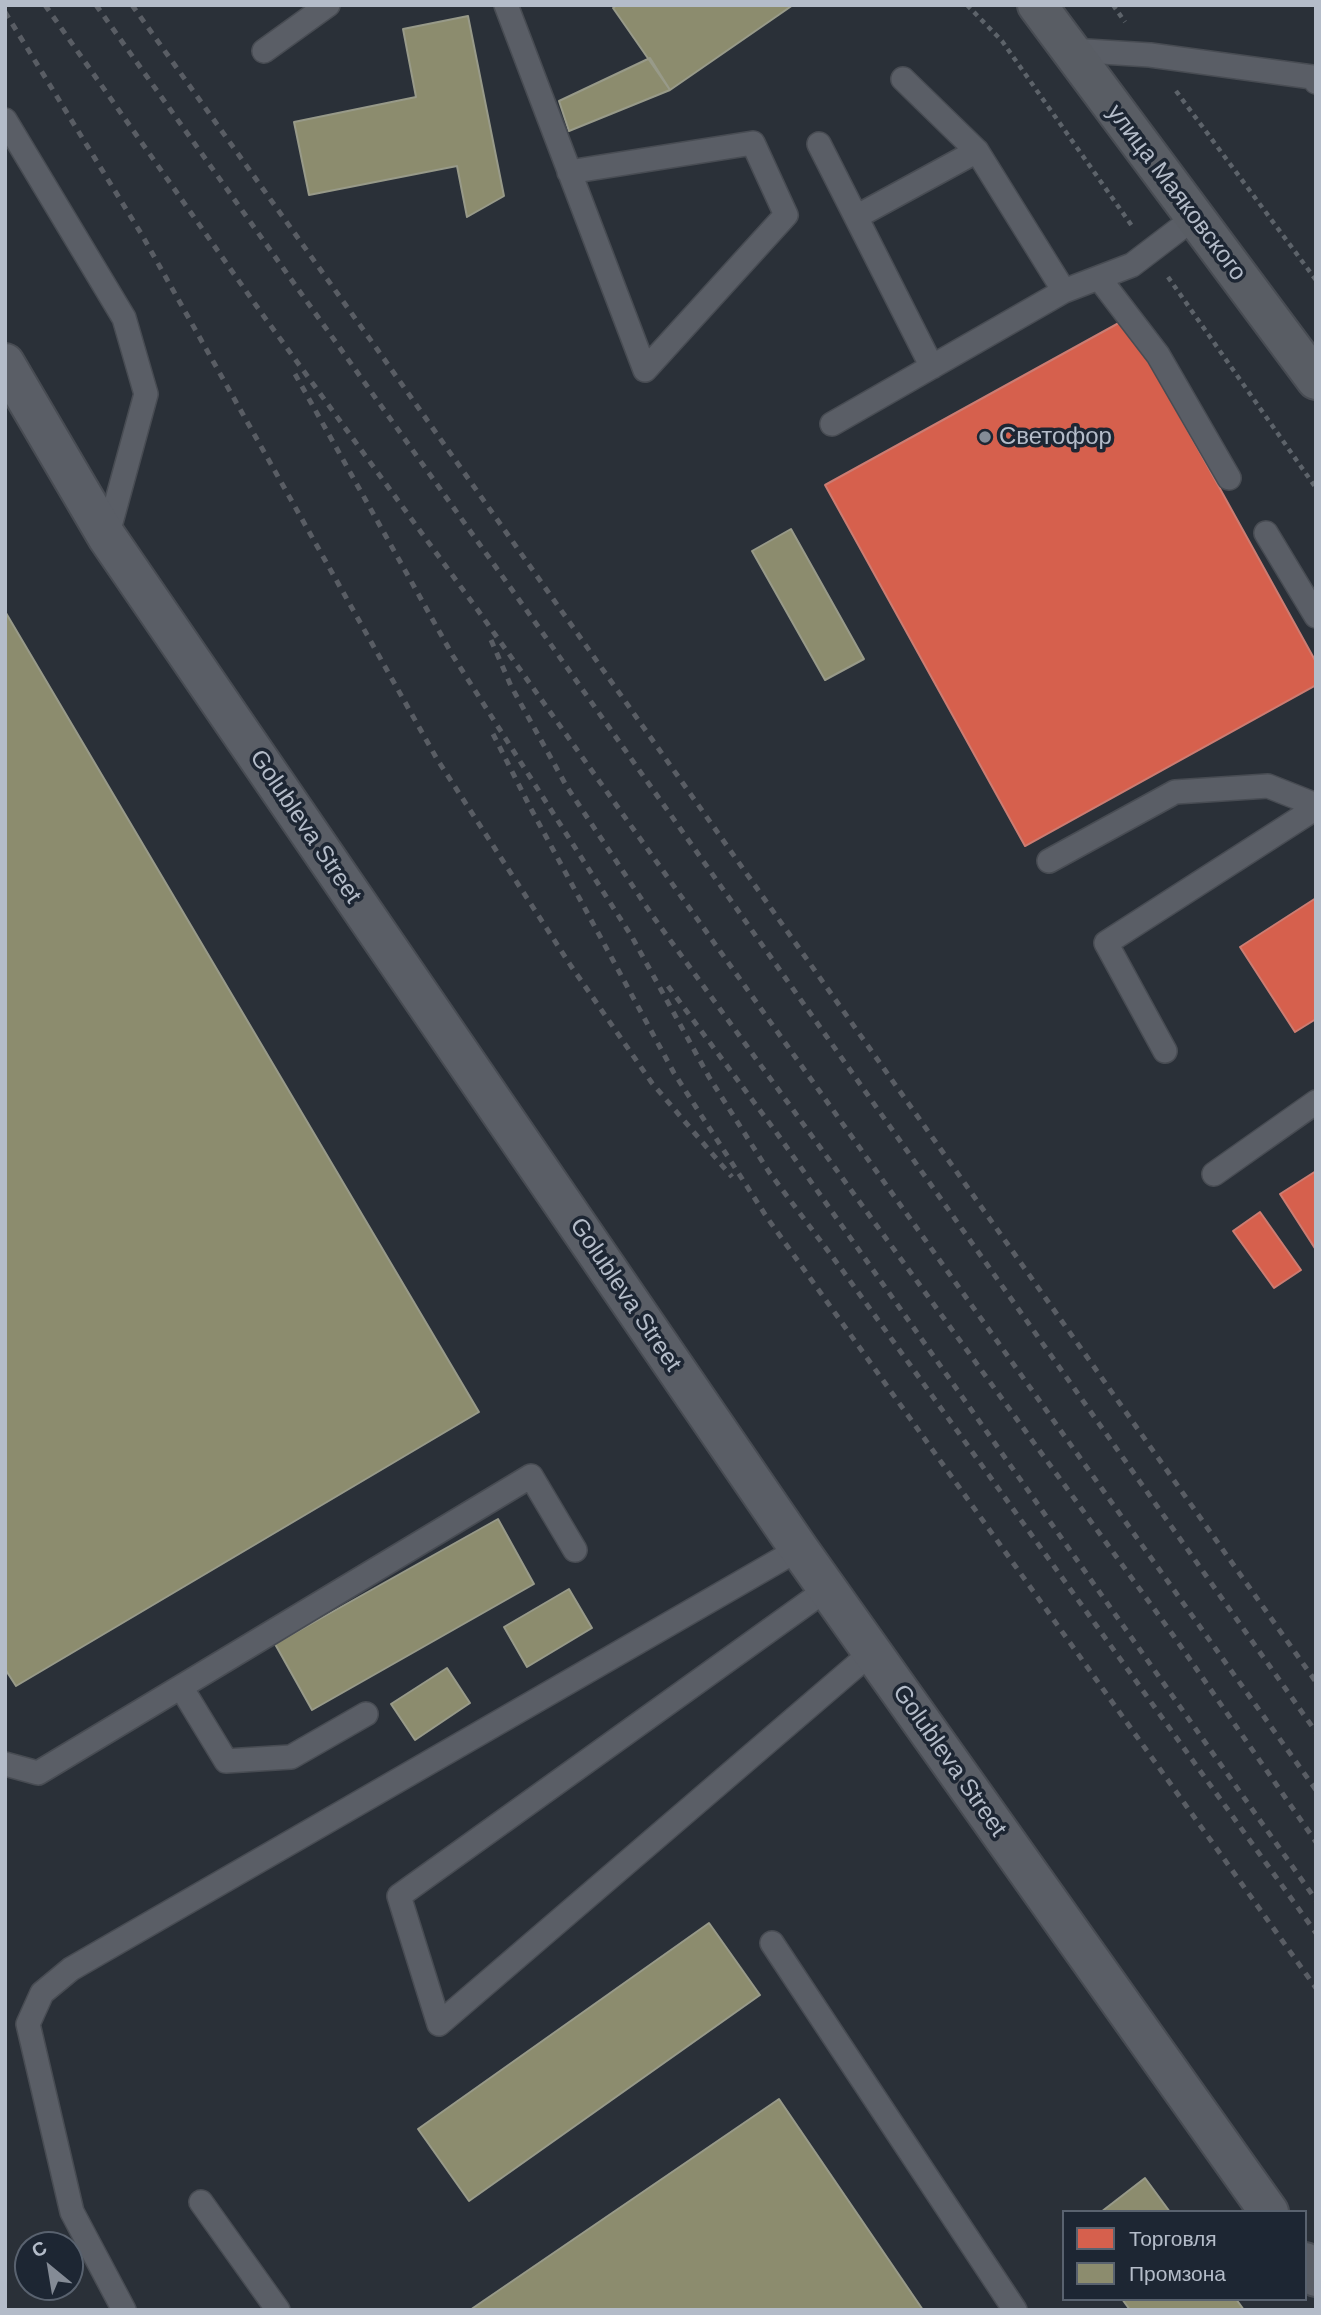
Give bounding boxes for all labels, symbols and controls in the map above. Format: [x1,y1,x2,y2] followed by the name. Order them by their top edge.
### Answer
[1100,99,1252,287] street label: улица Маяковского
[999,423,1112,451] place label: Светофор
[977,429,993,445] marker: Светофор
[243,745,367,909] street label: Golubleva Street
[563,1213,687,1377] street label: Golubleva Street
[886,1680,1012,1842] street label: Golubleva Street
[1062,2210,1307,2301] legend
[1129,2227,1217,2250] text: Торговля
[14,2231,84,2301] north arrow
[28,2237,50,2262] text: С
[1129,2262,1226,2285] text: Промзона

